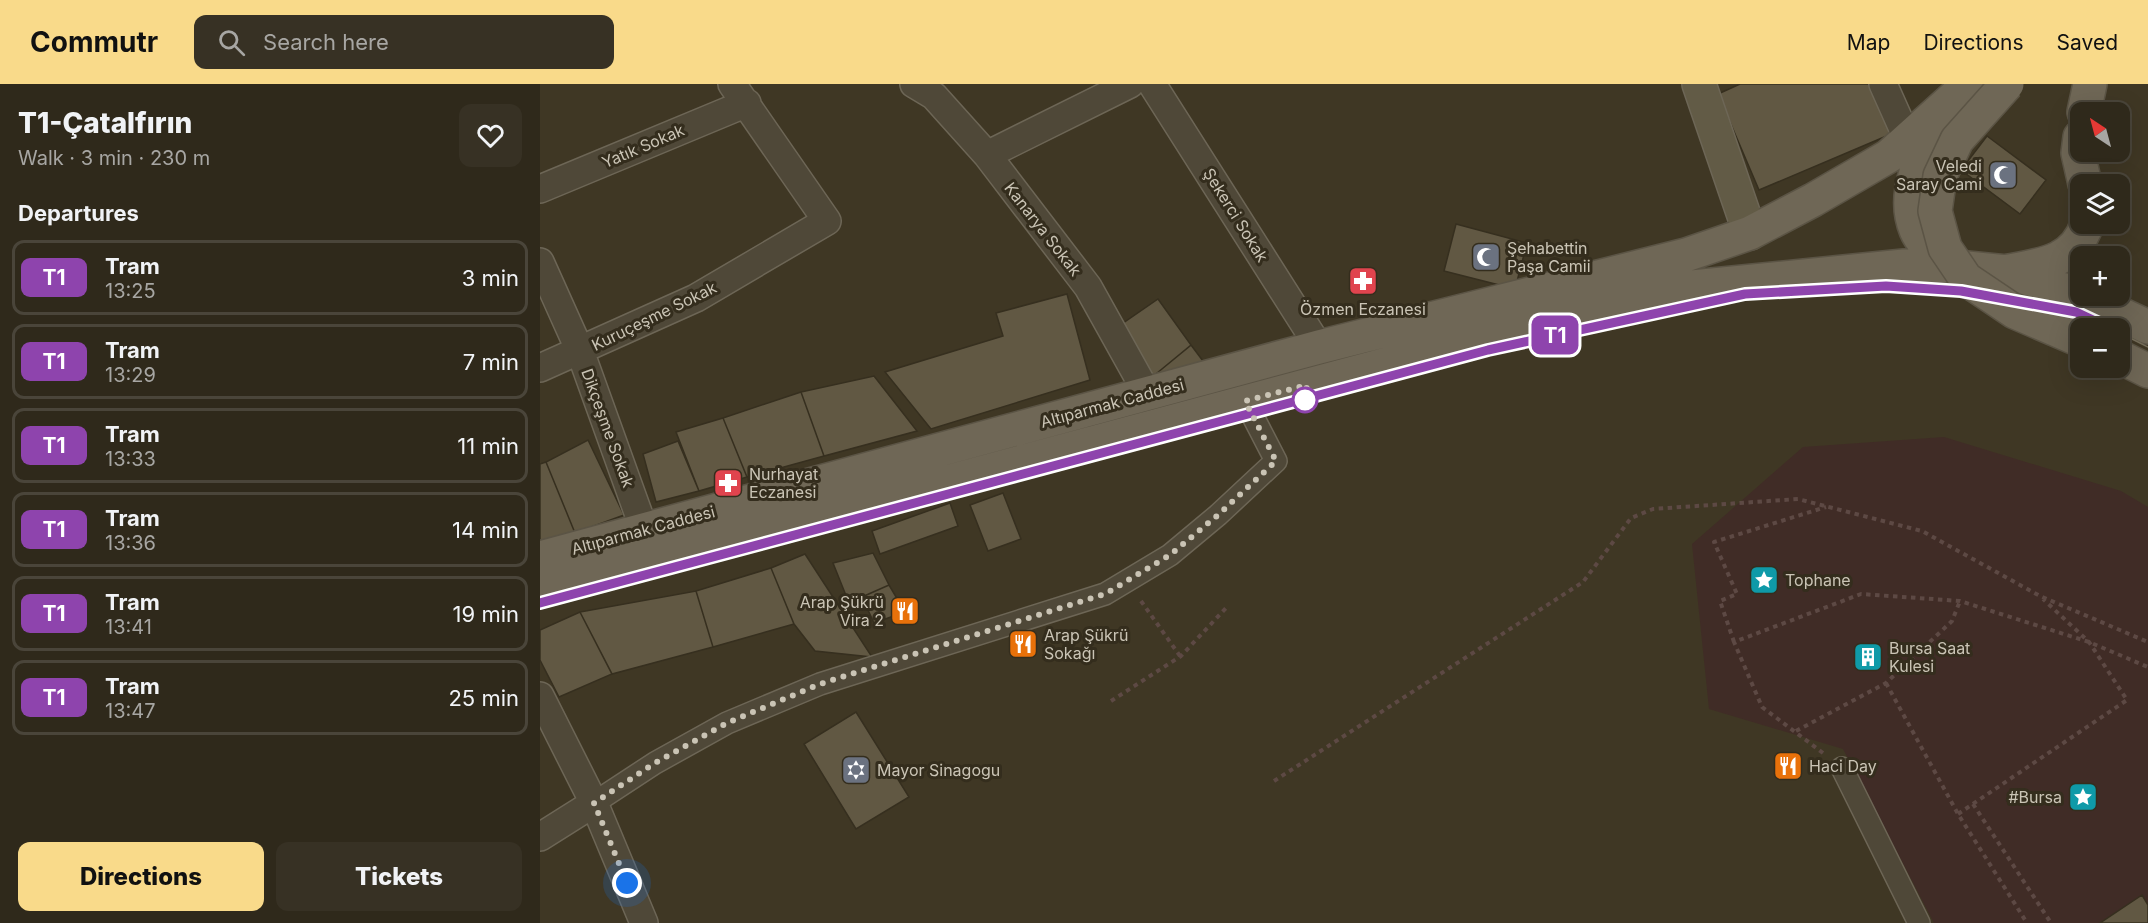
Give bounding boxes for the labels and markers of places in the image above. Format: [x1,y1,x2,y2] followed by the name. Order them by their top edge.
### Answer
[1896,156,1982,194] place label: Veledi Saray Cami
[1987,159,2019,191] mosque icon: Veledi Saray Cami
[1507,238,1591,276] place label: Şehabettin Paşa Camii
[1470,241,1502,273] mosque icon: Şehabettin Paşa Camii
[1347,265,1379,297] pharmacy icon: Özmen Eczanesi
[1300,299,1426,319] place label: Özmen Eczanesi
[1292,387,1318,413] unlabelled marker
[749,464,818,502] place label: Nurhayat Eczanesi
[712,467,744,499] pharmacy icon: Nurhayat Eczanesi
[1748,564,1780,596] place icon: Tophane
[1785,570,1851,590] place label: Tophane
[800,592,884,630] place label: Arap Şükrü Vira 2
[889,595,921,627] restaurant icon: Arap Şükrü Vira 2
[1044,625,1128,663] place label: Arap Şükrü Sokağı
[1007,628,1039,660] restaurant icon: Arap Şükrü Sokağı
[1889,638,1970,676] place label: Bursa Saat Kulesi
[1852,641,1884,673] building icon: Bursa Saat Kulesi
[1772,750,1804,782] restaurant icon: Haci Day
[840,754,872,786] synagogue icon: Mayor Sinagogu
[1809,756,1877,776] place label: Haci Day
[877,760,1000,780] place label: Mayor Sinagogu
[2067,781,2099,813] place icon: #Bursa
[2008,787,2062,807] place label: #Bursa

